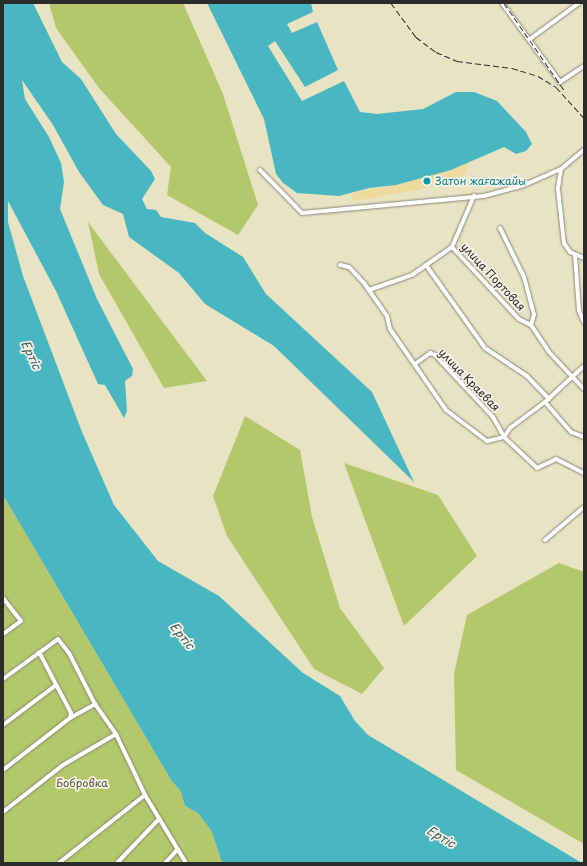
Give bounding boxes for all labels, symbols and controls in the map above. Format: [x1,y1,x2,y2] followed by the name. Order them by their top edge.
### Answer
[435,174,526,188] place label: Затон жағажайы
[422,176,432,186] marker: Затон жағажайы
[458,240,528,314] street label: улица Портовая
[18,338,44,372] water label: Ертіс
[435,346,503,414] street label: улица Краевая
[167,620,197,652] water label: Ертіс
[56,776,108,790] park label: Бобровка
[424,823,458,851] water label: Ертіс

